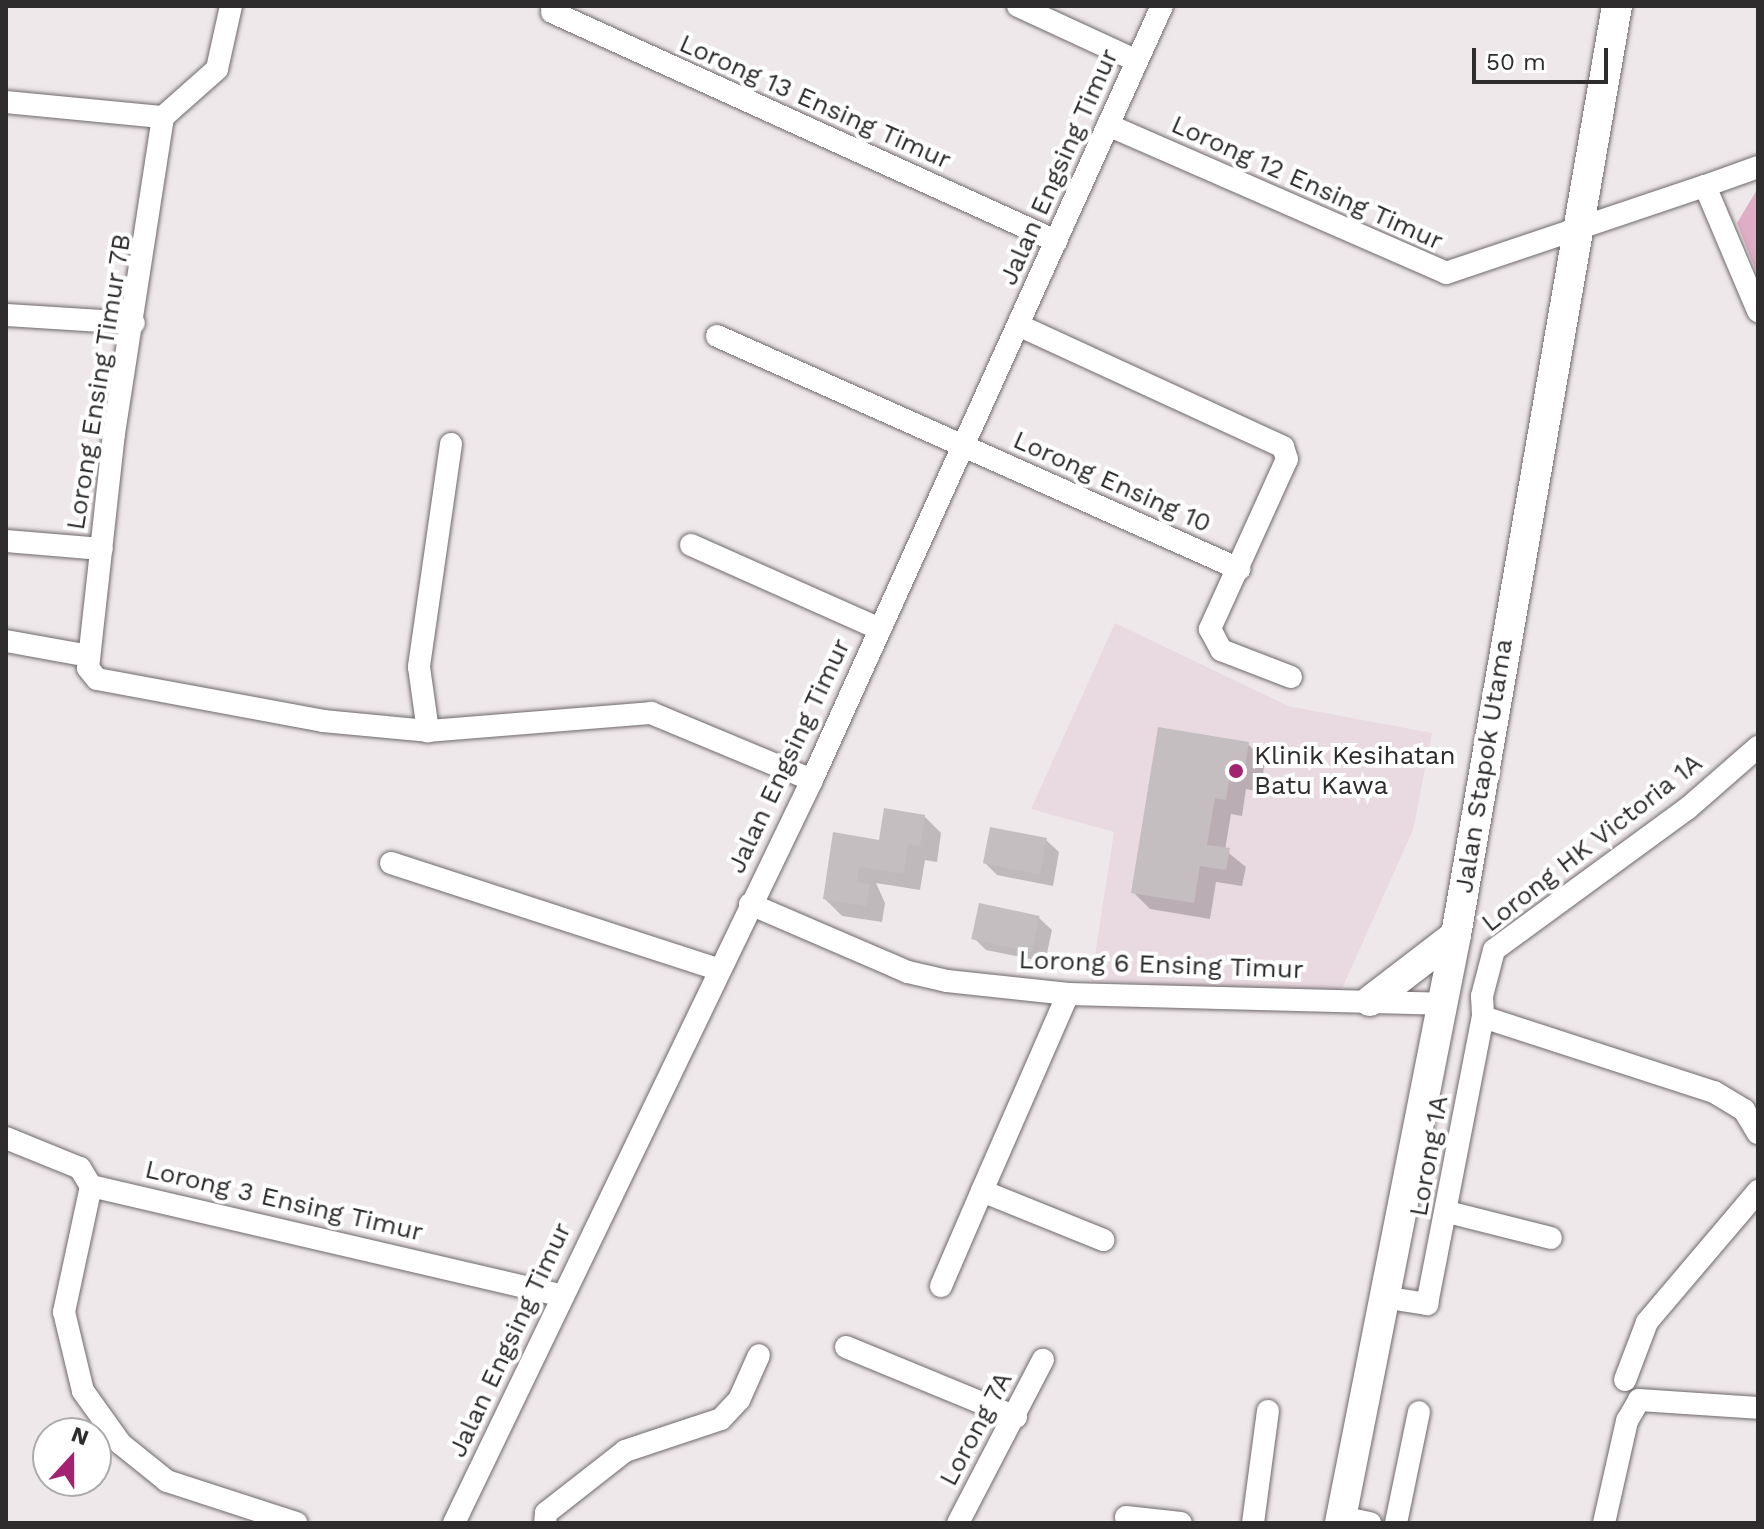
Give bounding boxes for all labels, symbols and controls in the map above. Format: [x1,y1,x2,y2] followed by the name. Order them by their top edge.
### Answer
[674,28,956,176] street label: Lorong 13 Ensing Timur
[1476,32,1612,82] scale bar
[993,44,1125,290] street label: Jalan Engsing Timur
[1486,48,1546,76] text: 50 m
[1166,109,1448,257] street label: Lorong 12 Ensing Timur
[60,231,138,533] street label: Lorong Ensing Timur 7B
[1008,424,1216,540] street label: Lorong Ensing 10
[721,633,857,879] street label: Jalan Engsing Timur
[1448,636,1520,896] street label: Jalan Stapok Utama
[1254,740,1456,802] place label: Klinik Kesihatan Batu Kawa
[1475,746,1709,940] street label: Lorong HK Victoria 1A
[1225,760,1247,782] marker: Klinik Kesihatan Batu Kawa
[1018,944,1304,986] street label: Lorong 6 Ensing Timur
[1403,1093,1455,1219] street label: Lorong 1A
[142,1154,426,1248] street label: Lorong 3 Ensing Timur
[442,1217,578,1463] street label: Jalan Engsing Timur
[933,1366,1019,1492] street label: Lorong 7A
[32,1417,112,1497] north arrow
[68,1421,92,1451] text: N

